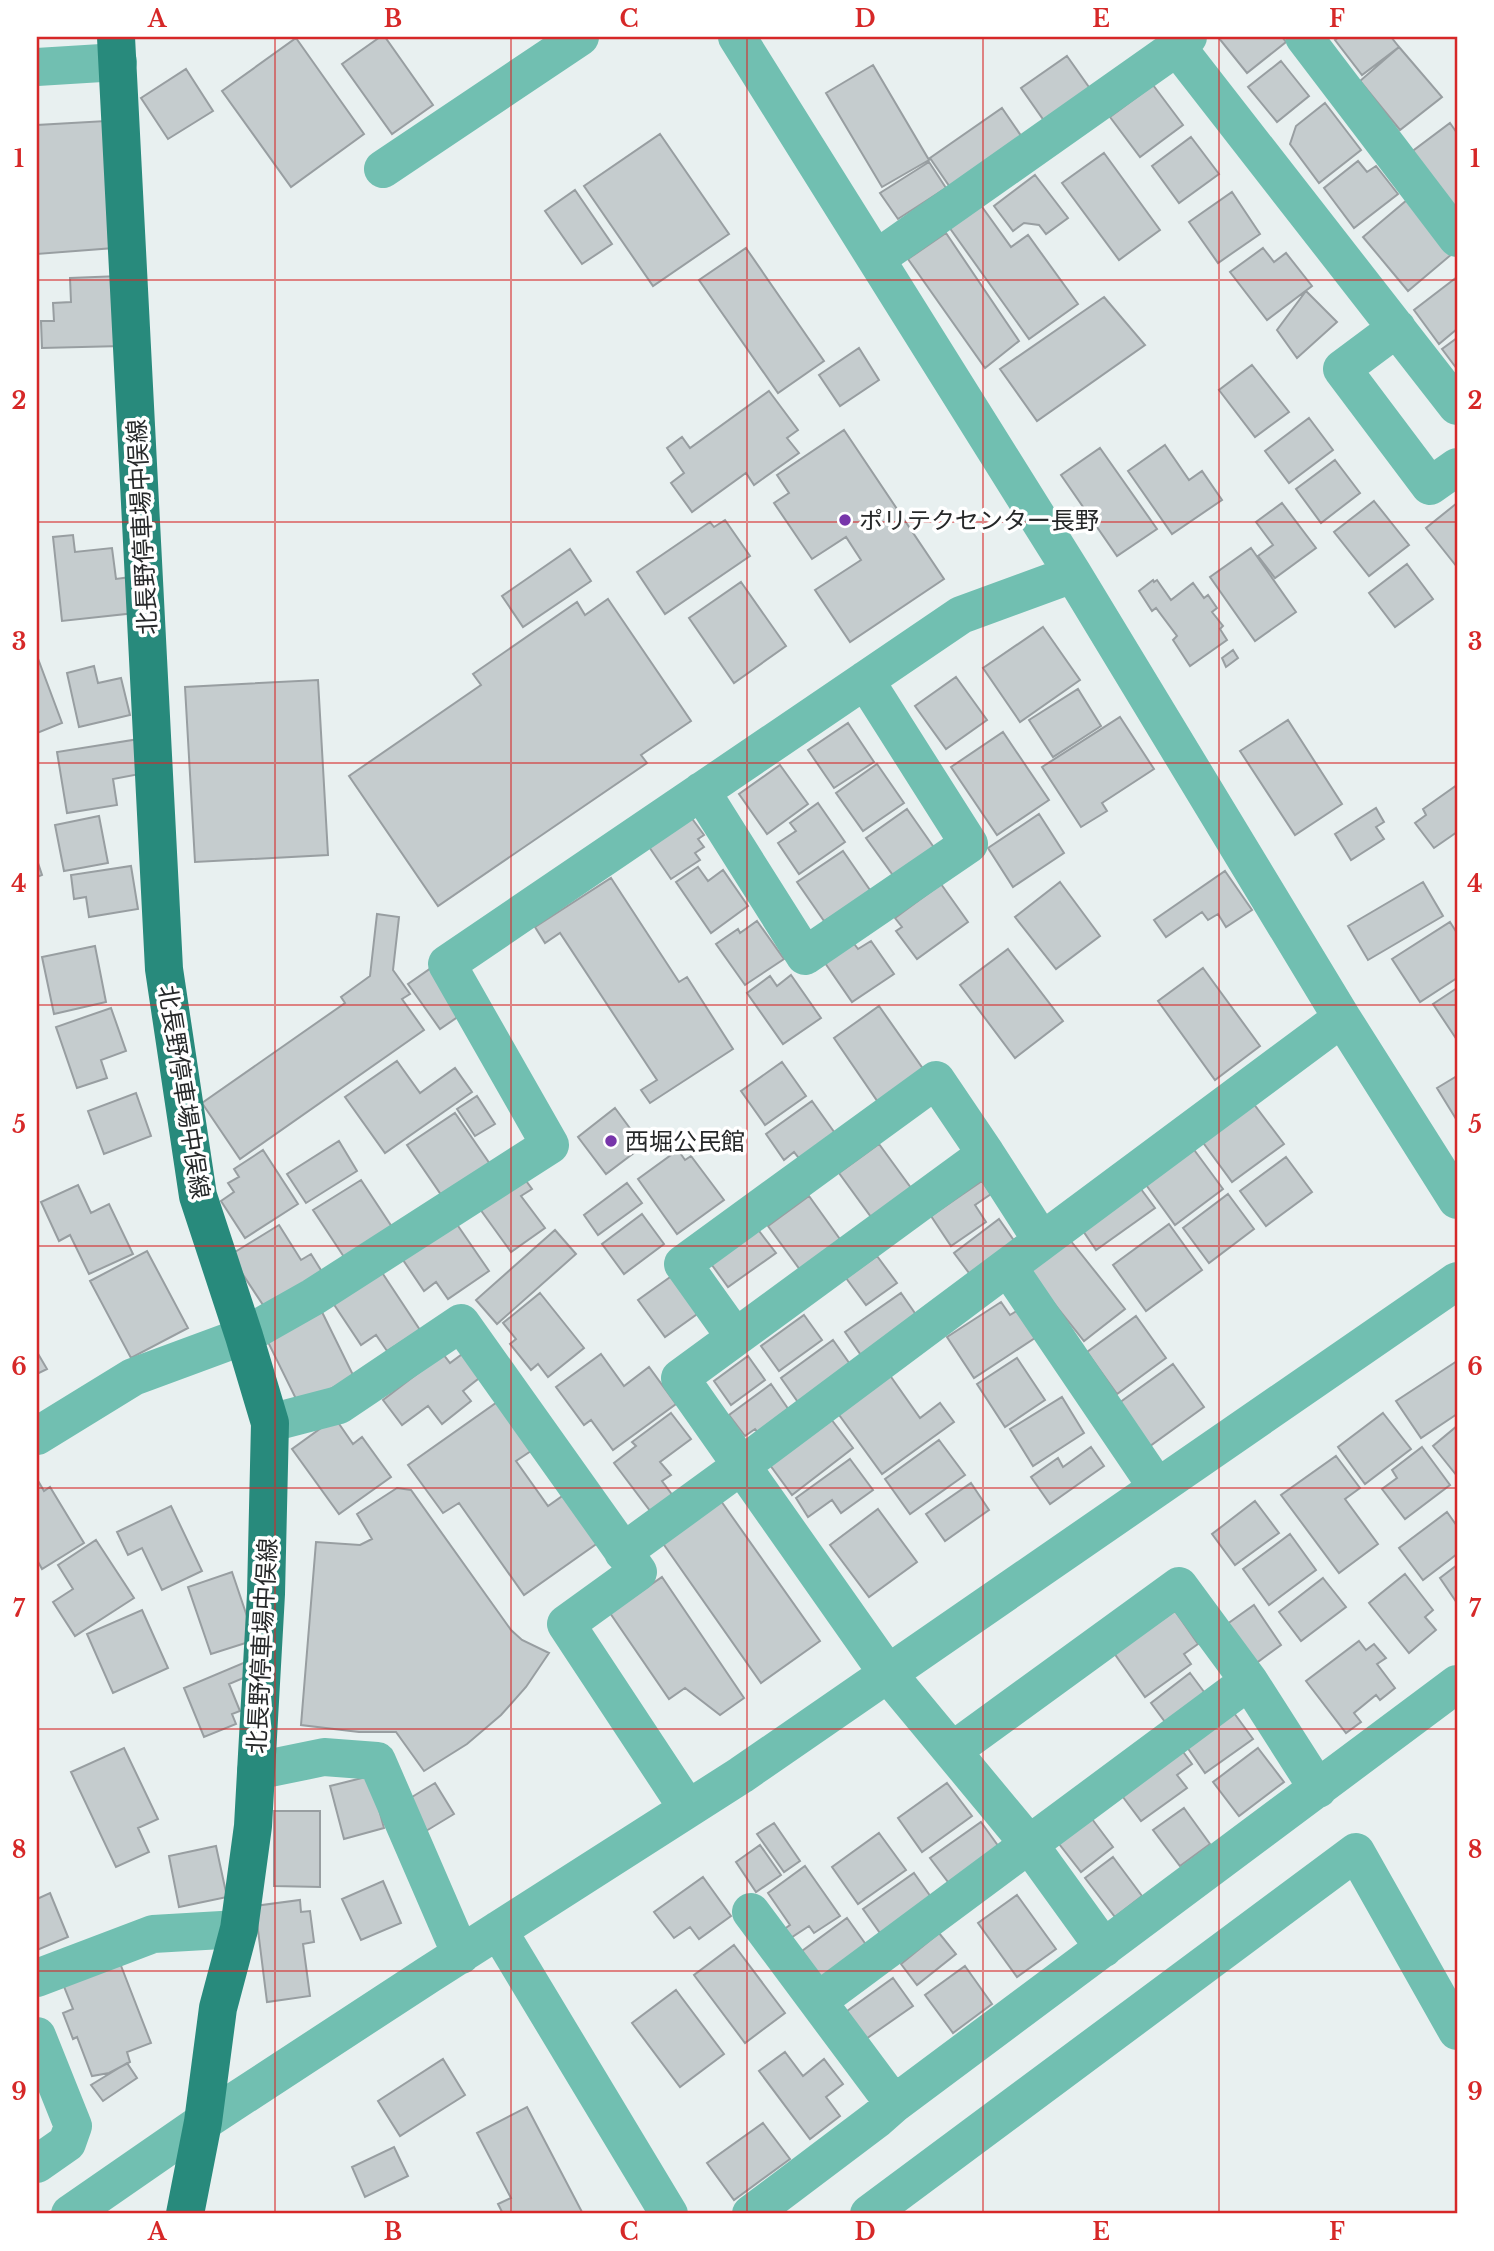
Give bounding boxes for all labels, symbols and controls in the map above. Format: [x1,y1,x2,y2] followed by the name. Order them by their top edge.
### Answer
[147,5,168,33] text: A
[384,5,402,33] text: B
[620,5,638,33] text: C
[854,5,876,33] text: D
[1092,5,1110,33] text: E
[1329,5,1345,33] text: F
[14,145,24,173] text: 1
[1470,145,1480,173] text: 1
[12,387,26,415] text: 2
[1468,387,1482,415] text: 2
[122,418,162,636] street label: 北長野停車場中俣線
[859,506,1099,535] place label: ポリテクセンター長野
[837,512,853,528] marker: ポリテクセンター長野
[12,628,26,656] text: 3
[1468,628,1482,656] text: 3
[11,870,27,898] text: 4
[1467,870,1483,898] text: 4
[153,983,215,1201] street label: 北長野停車場中俣線
[12,1111,26,1139] text: 5
[1468,1111,1482,1139] text: 5
[625,1127,745,1156] place label: 西堀公民館
[603,1133,619,1149] marker: 西堀公民館
[11,1353,27,1381] text: 6
[1467,1353,1483,1381] text: 6
[242,1537,282,1755] street label: 北長野停車場中俣線
[13,1595,26,1623] text: 7
[1469,1595,1482,1623] text: 7
[12,1836,26,1864] text: 8
[1468,1836,1482,1864] text: 8
[11,2078,27,2106] text: 9
[1467,2078,1483,2106] text: 9
[147,2218,168,2246] text: A
[384,2218,402,2246] text: B
[620,2218,638,2246] text: C
[854,2218,876,2246] text: D
[1092,2218,1110,2246] text: E
[1329,2218,1345,2246] text: F

